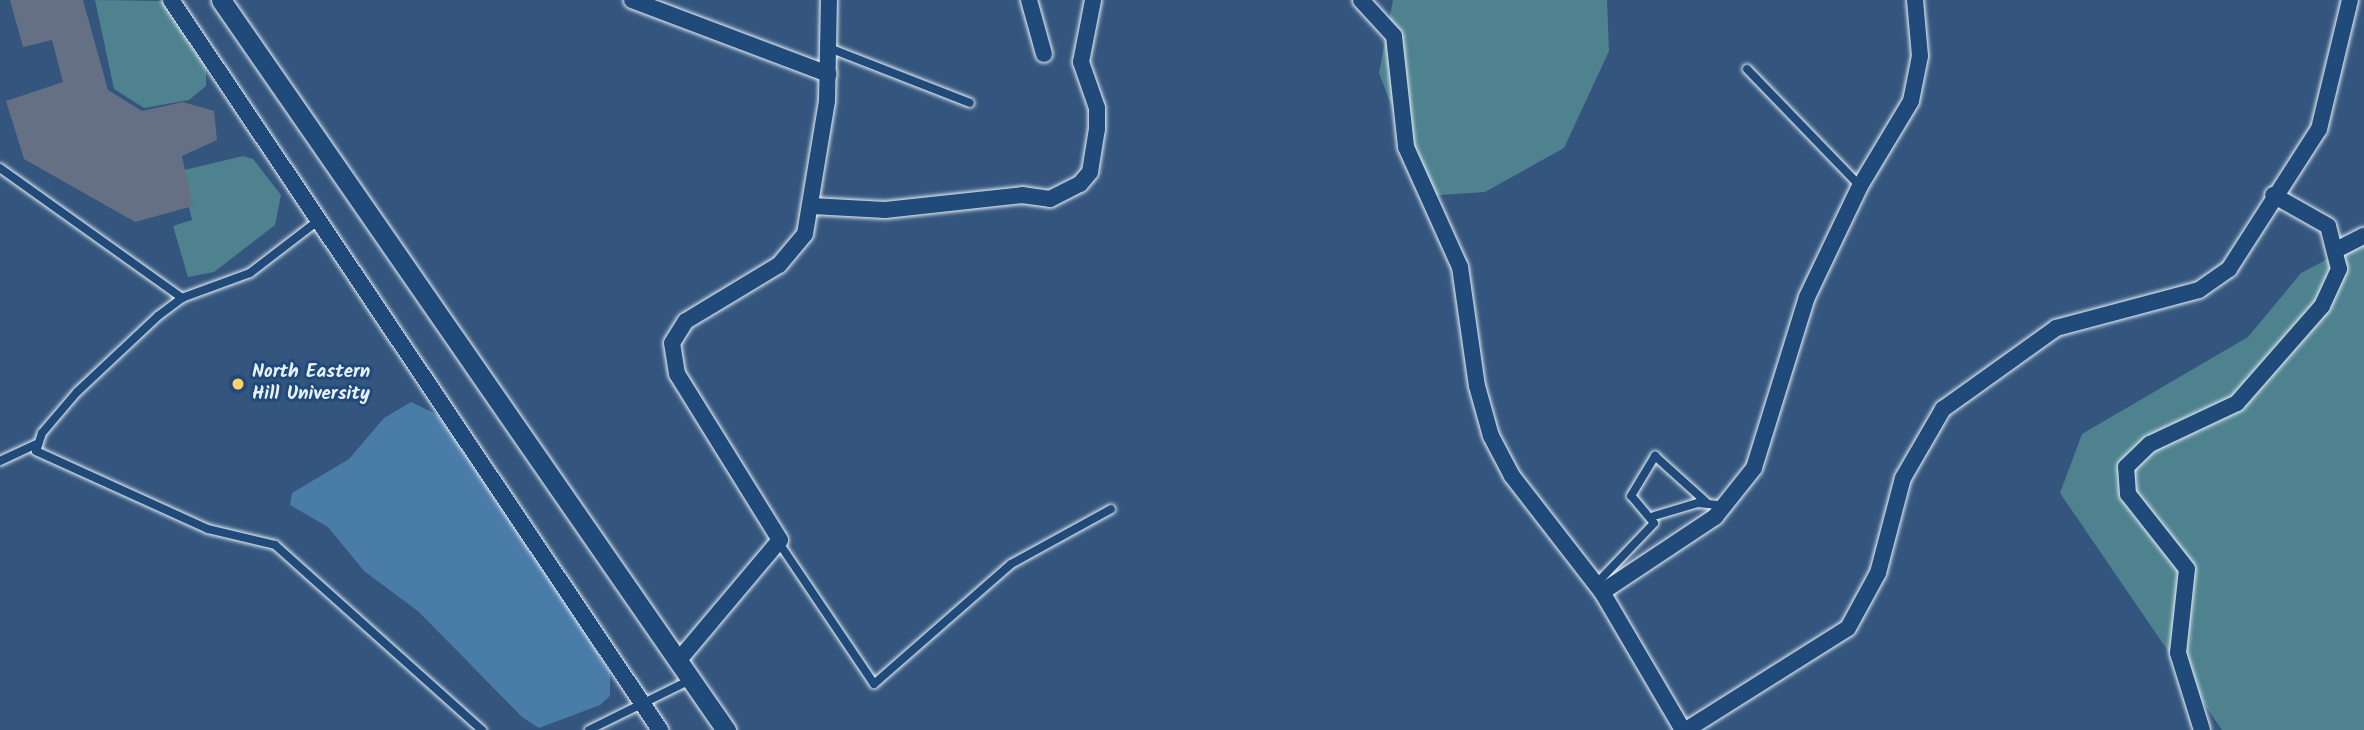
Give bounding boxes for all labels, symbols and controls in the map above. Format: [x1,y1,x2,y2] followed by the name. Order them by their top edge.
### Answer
[252,362,370,406] place label: North Eastern Hill University
[230,376,246,392] marker: North Eastern Hill University

